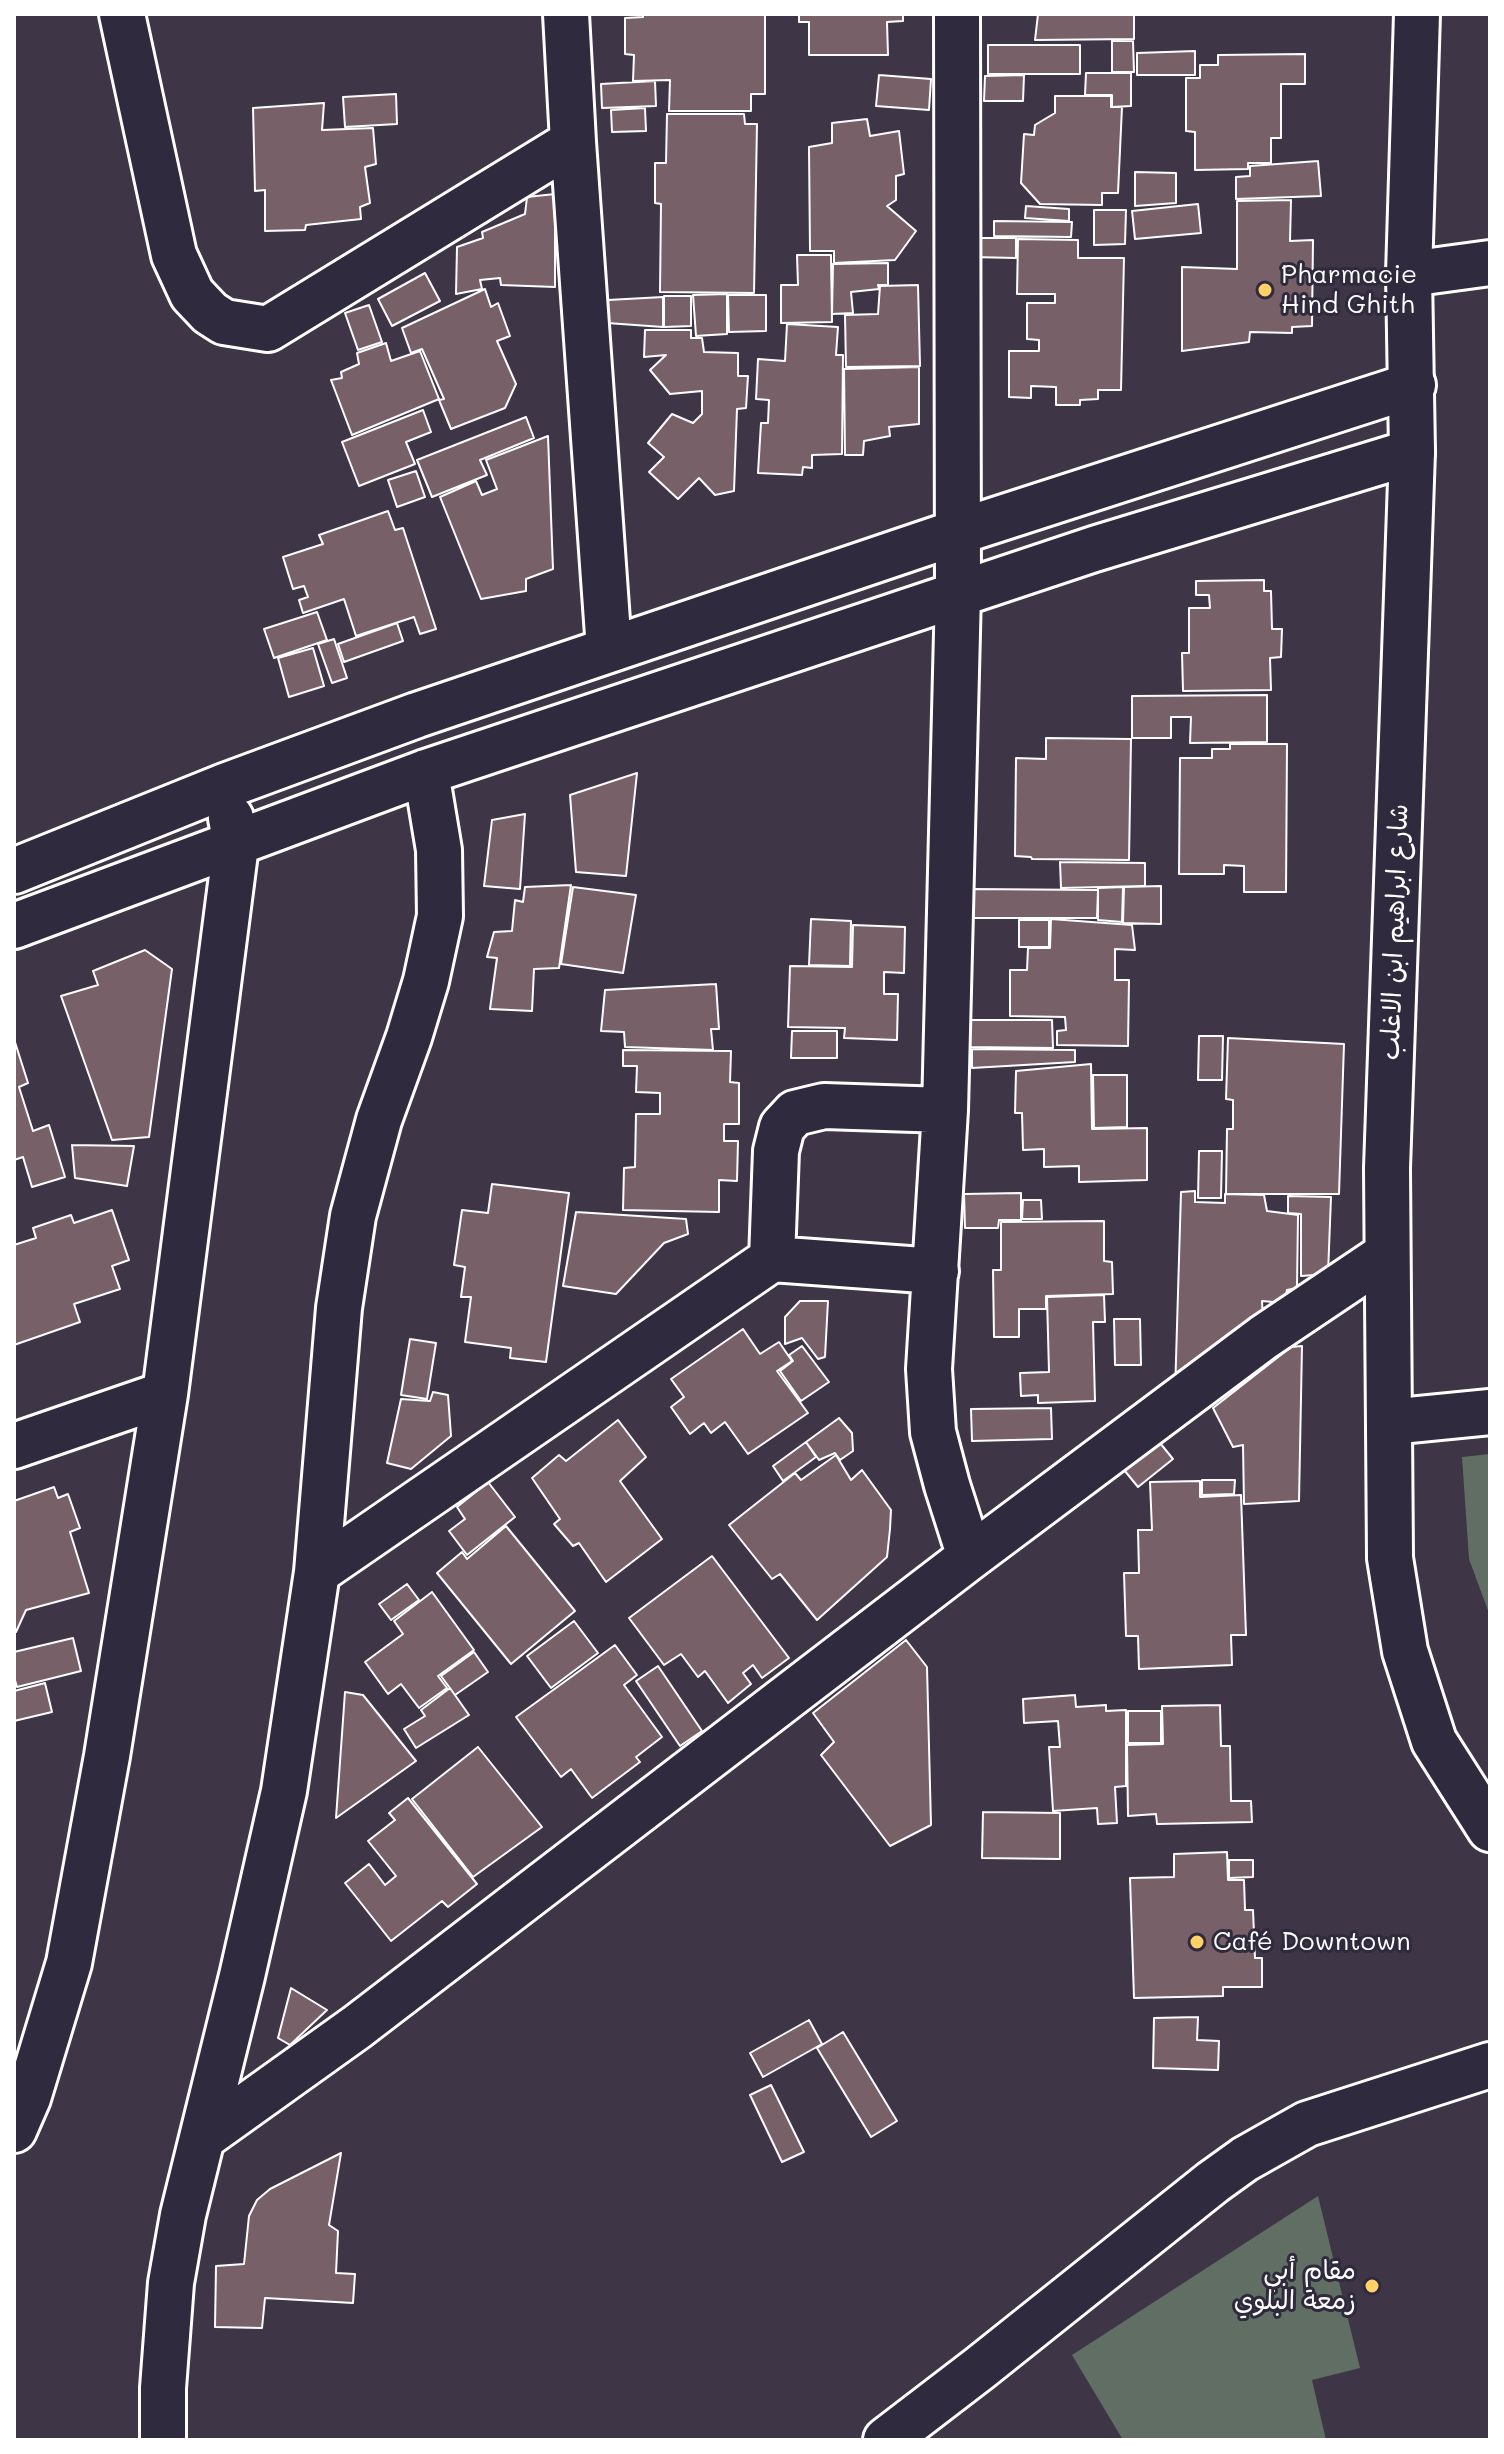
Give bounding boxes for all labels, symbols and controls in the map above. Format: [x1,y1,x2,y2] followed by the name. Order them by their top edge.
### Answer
[1281,259,1417,320] place label: Pharmacie Hind Ghith
[1256,281,1274,299] marker: Pharmacie Hind Ghith
[1375,803,1415,1061] street label: شارع ابراهيم ابن الاغلب
[1213,1926,1411,1958] place label: Café Downtown
[1188,1933,1206,1951] marker: Café Downtown
[1234,2255,1356,2316] place label: مقام أبي زمعة البلوي
[1363,2277,1381,2295] marker: مقام أبي زمعة البلوي

